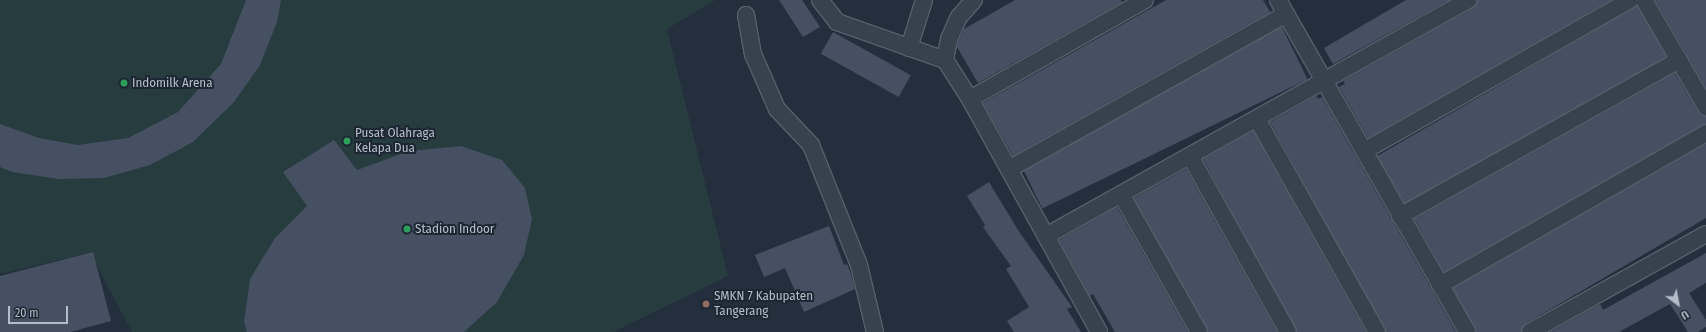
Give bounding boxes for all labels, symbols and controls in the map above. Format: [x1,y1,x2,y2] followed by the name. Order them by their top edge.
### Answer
[132,75,213,91] place label: Indomilk Arena
[119,78,129,88] marker: Indomilk Arena
[355,126,435,157] place label: Pusat Olahraga Kelapa Dua
[342,136,352,146] marker: Pusat Olahraga Kelapa Dua
[415,221,494,237] place label: Stadion Indoor
[402,224,412,234] marker: Stadion Indoor
[1658,284,1698,324] north arrow
[714,289,813,320] place label: SMKN 7 Kabupaten Tangerang
[10,298,70,324] scale bar
[701,299,711,309] marker: SMKN 7 Kabupaten Tangerang
[15,306,39,320] text: 20 m
[1678,307,1691,322] text: U

